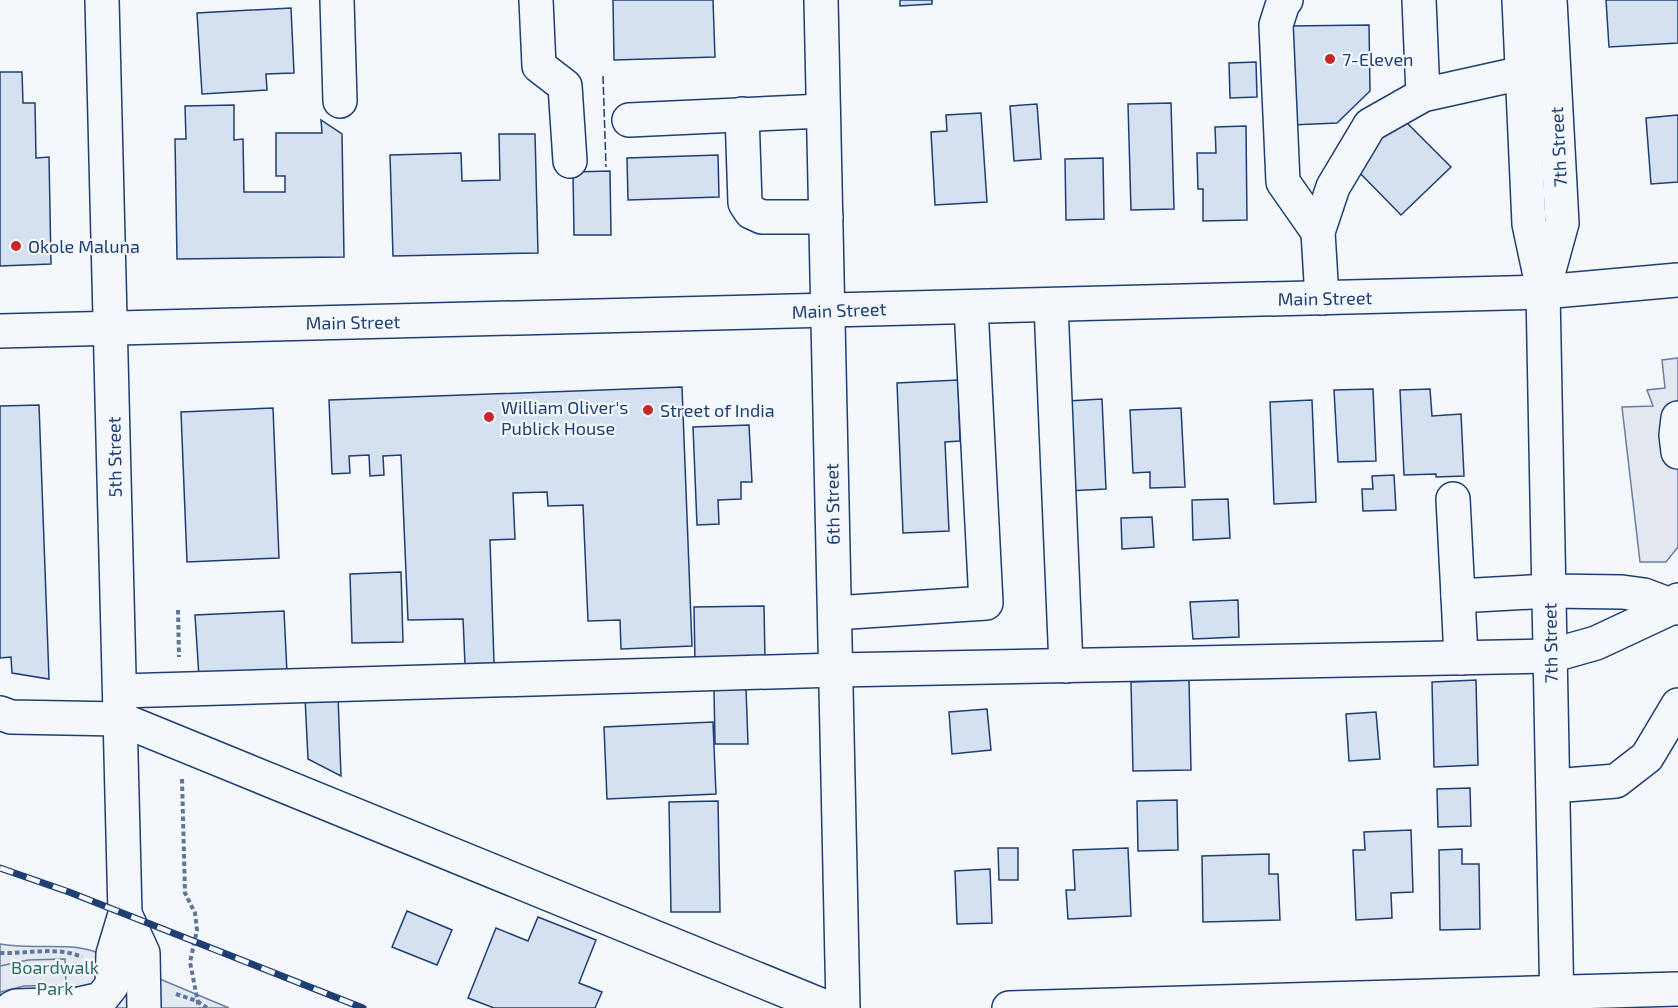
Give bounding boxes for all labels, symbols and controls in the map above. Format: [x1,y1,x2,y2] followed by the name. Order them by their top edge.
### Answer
[1342,48,1414,70] place label: 7-Eleven
[1323,52,1337,66] marker: 7-Eleven
[1545,106,1571,188] street label: 7th Street
[28,235,140,257] place label: Okole Maluna
[9,239,23,253] marker: Okole Maluna
[1277,286,1373,310] street label: Main Street
[791,297,887,323] street label: Main Street
[305,310,401,334] street label: Main Street
[501,396,628,439] place label: William Oliver's Publick House
[660,399,775,421] place label: Street of India
[641,403,655,417] marker: Street of India
[482,410,496,424] marker: William Oliver's Publick House
[102,416,126,498] street label: 5th Street
[820,463,844,545] street label: 6th Street
[1538,602,1562,683] street label: 7th Street
[11,956,99,999] park label: Boardwalk Park

